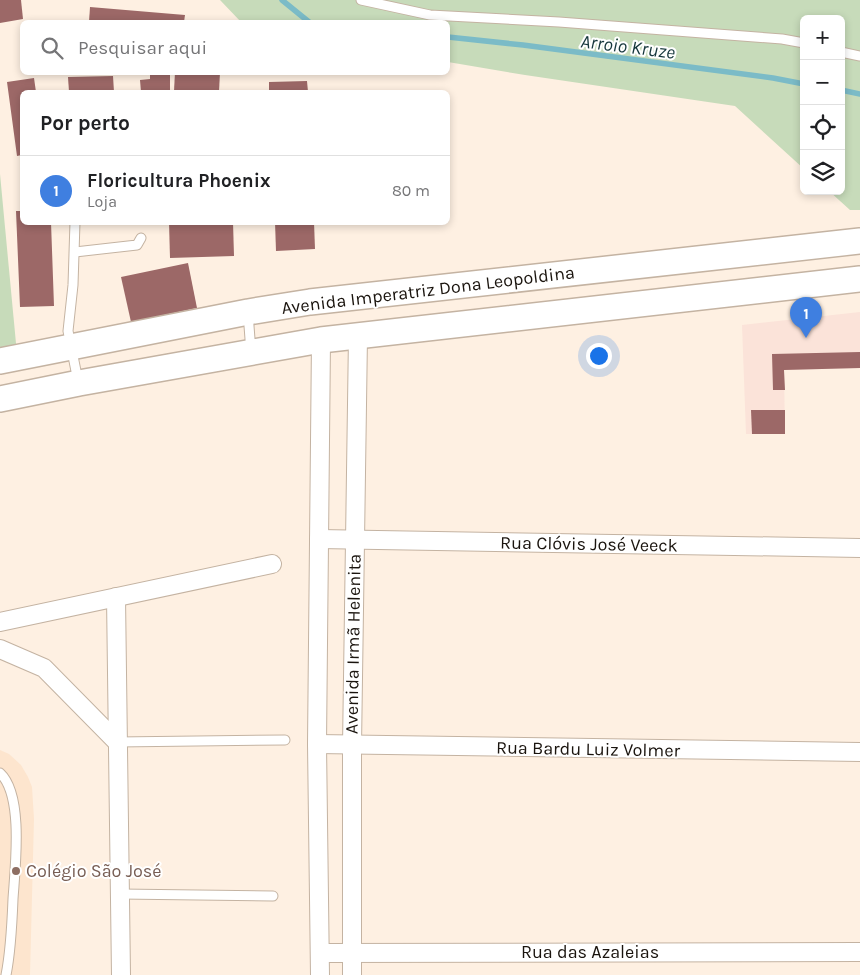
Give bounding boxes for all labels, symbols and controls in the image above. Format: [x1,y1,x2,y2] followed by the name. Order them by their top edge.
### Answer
[800,15,845,195] map controls
[800,15,845,60] button: +
[20,20,450,75] search box
[579,30,677,64] water label: Arroio Kruze
[38,34,66,62] icon: search
[78,37,207,59] text: Pesquisar aqui
[800,60,845,105] button: −
[800,105,845,150] button: locate
[40,111,130,135] text: Por perto
[800,150,845,195] button: layers
[87,170,270,192] text: Floricultura Phoenix
[53,181,59,200] text: 1
[392,181,430,200] text: 80 m
[87,192,117,211] text: Loja
[280,261,576,319] street label: Avenida Imperatriz Dona Leopoldina
[790,297,822,338] pin: 1
[586,343,612,369] your location
[500,531,678,557] street label: Rua Clóvis José Veeck
[340,554,366,734] street label: Avenida Irmã Helenita
[496,736,681,762] street label: Rua Bardu Luiz Volmer
[26,860,162,882] place label: Colégio São José
[10,865,22,877] marker: Colégio São José
[521,941,659,963] street label: Rua das Azaleias

